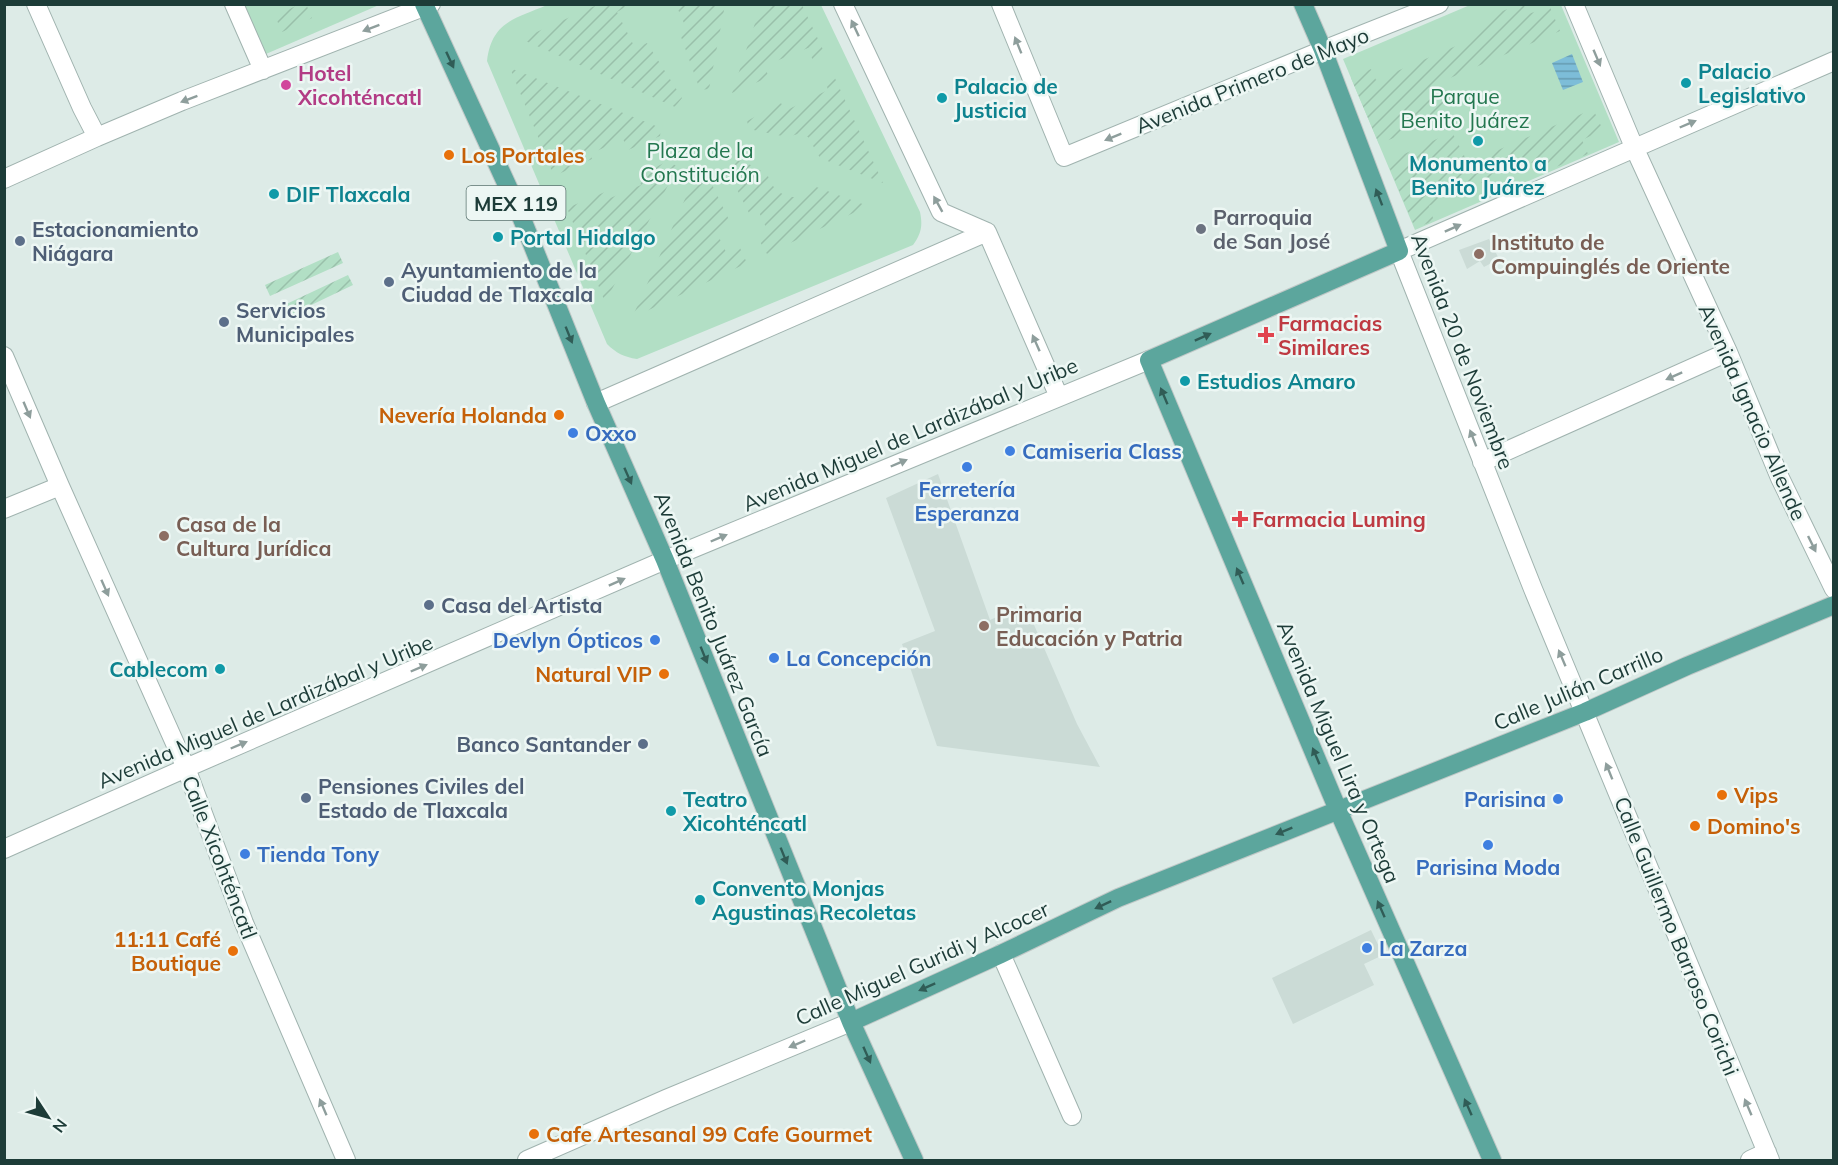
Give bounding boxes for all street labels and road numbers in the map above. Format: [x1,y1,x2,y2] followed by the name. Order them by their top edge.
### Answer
[1132,21,1372,139] street label: Avenida Primero de Mayo
[466,186,566,220] road number: MEX 119
[1406,229,1520,473] street label: Avenida 20 de Noviembre
[1693,300,1813,524] street label: Avenida Ignacio Allende
[739,351,1081,517] street label: Avenida Miguel de Lardizábal y Uribe
[649,488,779,760] street label: Avenida Benito Juárez García
[1272,617,1406,887] street label: Avenida Miguel Lira y Ortega
[94,628,436,794] street label: Avenida Miguel de Lardizábal y Uribe
[1489,641,1667,735] street label: Calle Julián Carrillo
[177,772,263,942] street label: Calle Xicohténcatl
[1609,793,1745,1079] street label: Calle Guillermo Barroso Corichi
[791,895,1053,1031] street label: Calle Miguel Guridi y Alcocer

